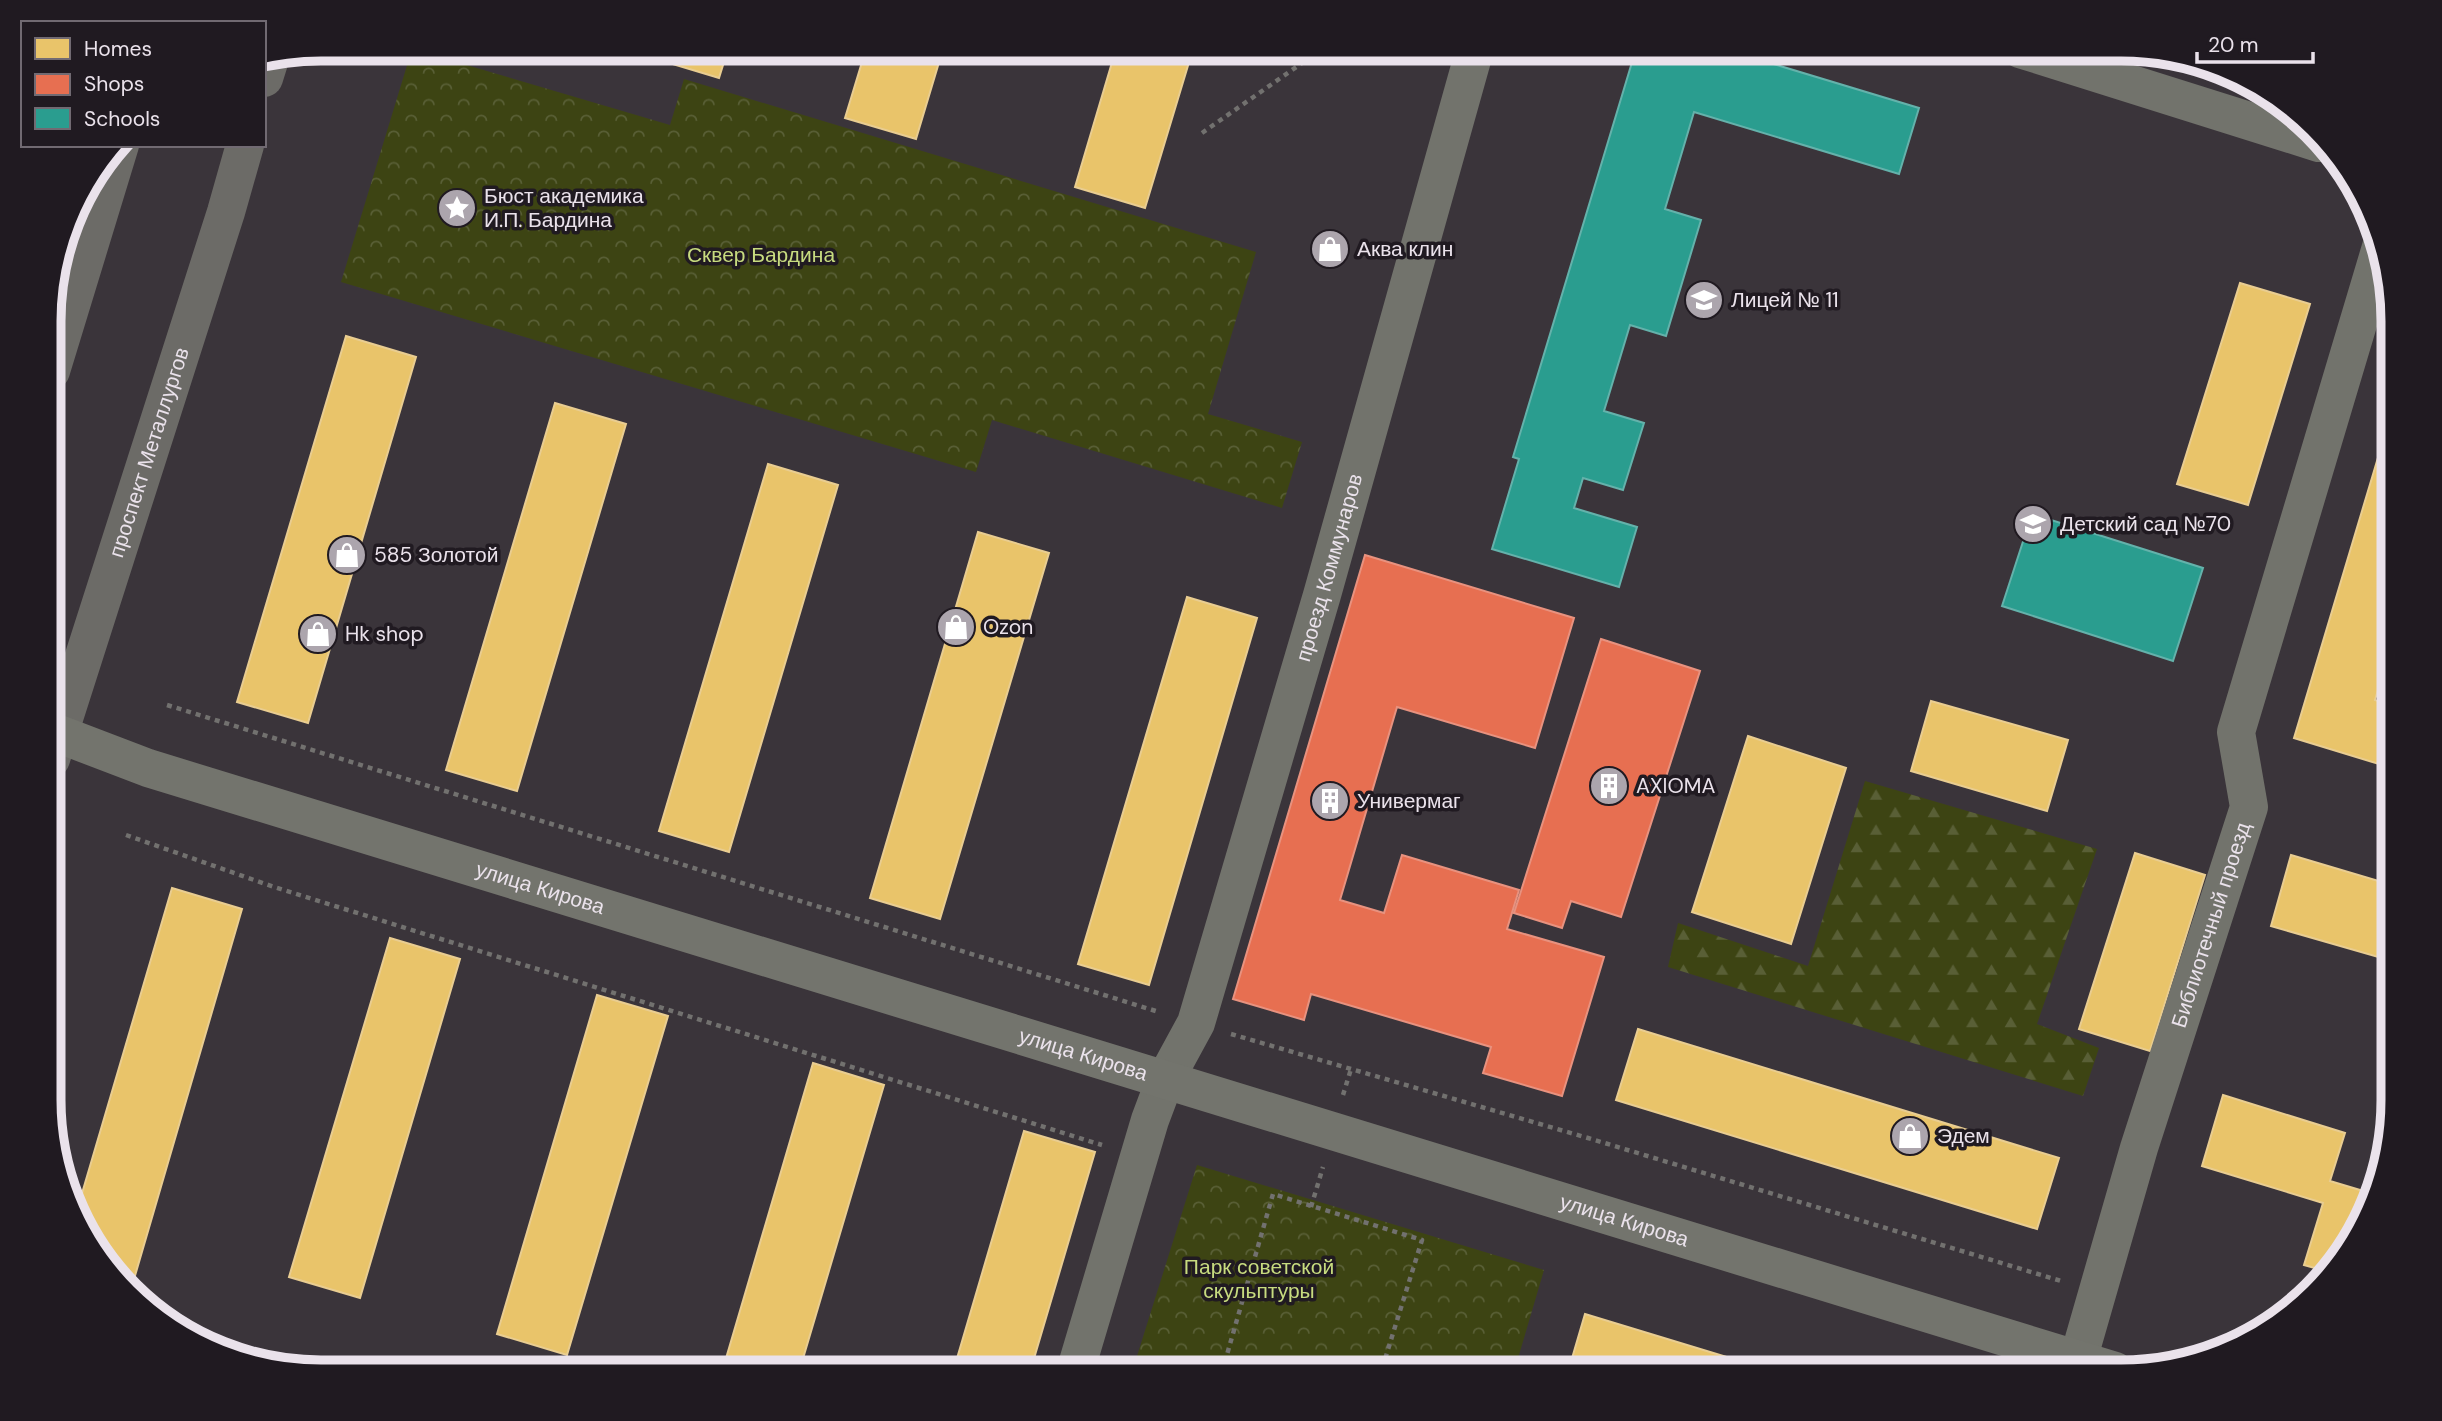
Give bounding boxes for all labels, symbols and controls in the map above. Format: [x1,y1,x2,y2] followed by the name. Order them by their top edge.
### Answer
[21,21,266,147] legend
[2197,21,2312,65] scale bar
[2208,31,2259,59] text: 20 m
[84,35,152,63] text: Homes
[84,70,144,98] text: Shops
[84,105,160,133] text: Schools
[484,182,644,234] place label: Бюст академика И.П. Бардина
[436,187,478,229] place icon: Бюст академика И.П. Бардина
[1309,228,1351,270] shop icon: Аква клин
[1357,235,1453,263] place label: Аква клин
[687,241,835,269] park label: Сквер Бардина
[1683,279,1725,321] school or university icon: Лицей № 11
[1731,286,1839,314] place label: Лицей № 11
[102,344,196,561] street label: проспект Металлургов
[1289,470,1369,665] street label: проезд Коммунаров
[2012,503,2054,545] school or university icon: Детский сад №70
[2060,510,2231,538] place label: Детский сад №70
[326,534,368,576] shop icon: 585 Золотой
[374,541,498,569] place label: 585 Золотой
[935,606,977,648] shop icon: Ozon
[297,613,339,655] shop icon: Hk shop
[983,613,1033,641] place label: Ozon
[345,620,424,648] place label: Hk shop
[1588,765,1630,807] building icon: AXIOMA
[1636,772,1715,800] place label: AXIOMA
[1309,780,1351,822] building icon: Универмаг
[1357,787,1461,815] place label: Универмаг
[2165,819,2257,1031] street label: Библиотечный проезд
[472,855,608,921] street label: улица Кирова
[1015,1022,1151,1088] street label: улица Кирова
[1889,1115,1931,1157] shop icon: Эдем
[1937,1122,1990,1150] place label: Эдем
[1557,1188,1692,1254] street label: улица Кирова
[1184,1253,1334,1305] park label: Парк советской скульптуры

